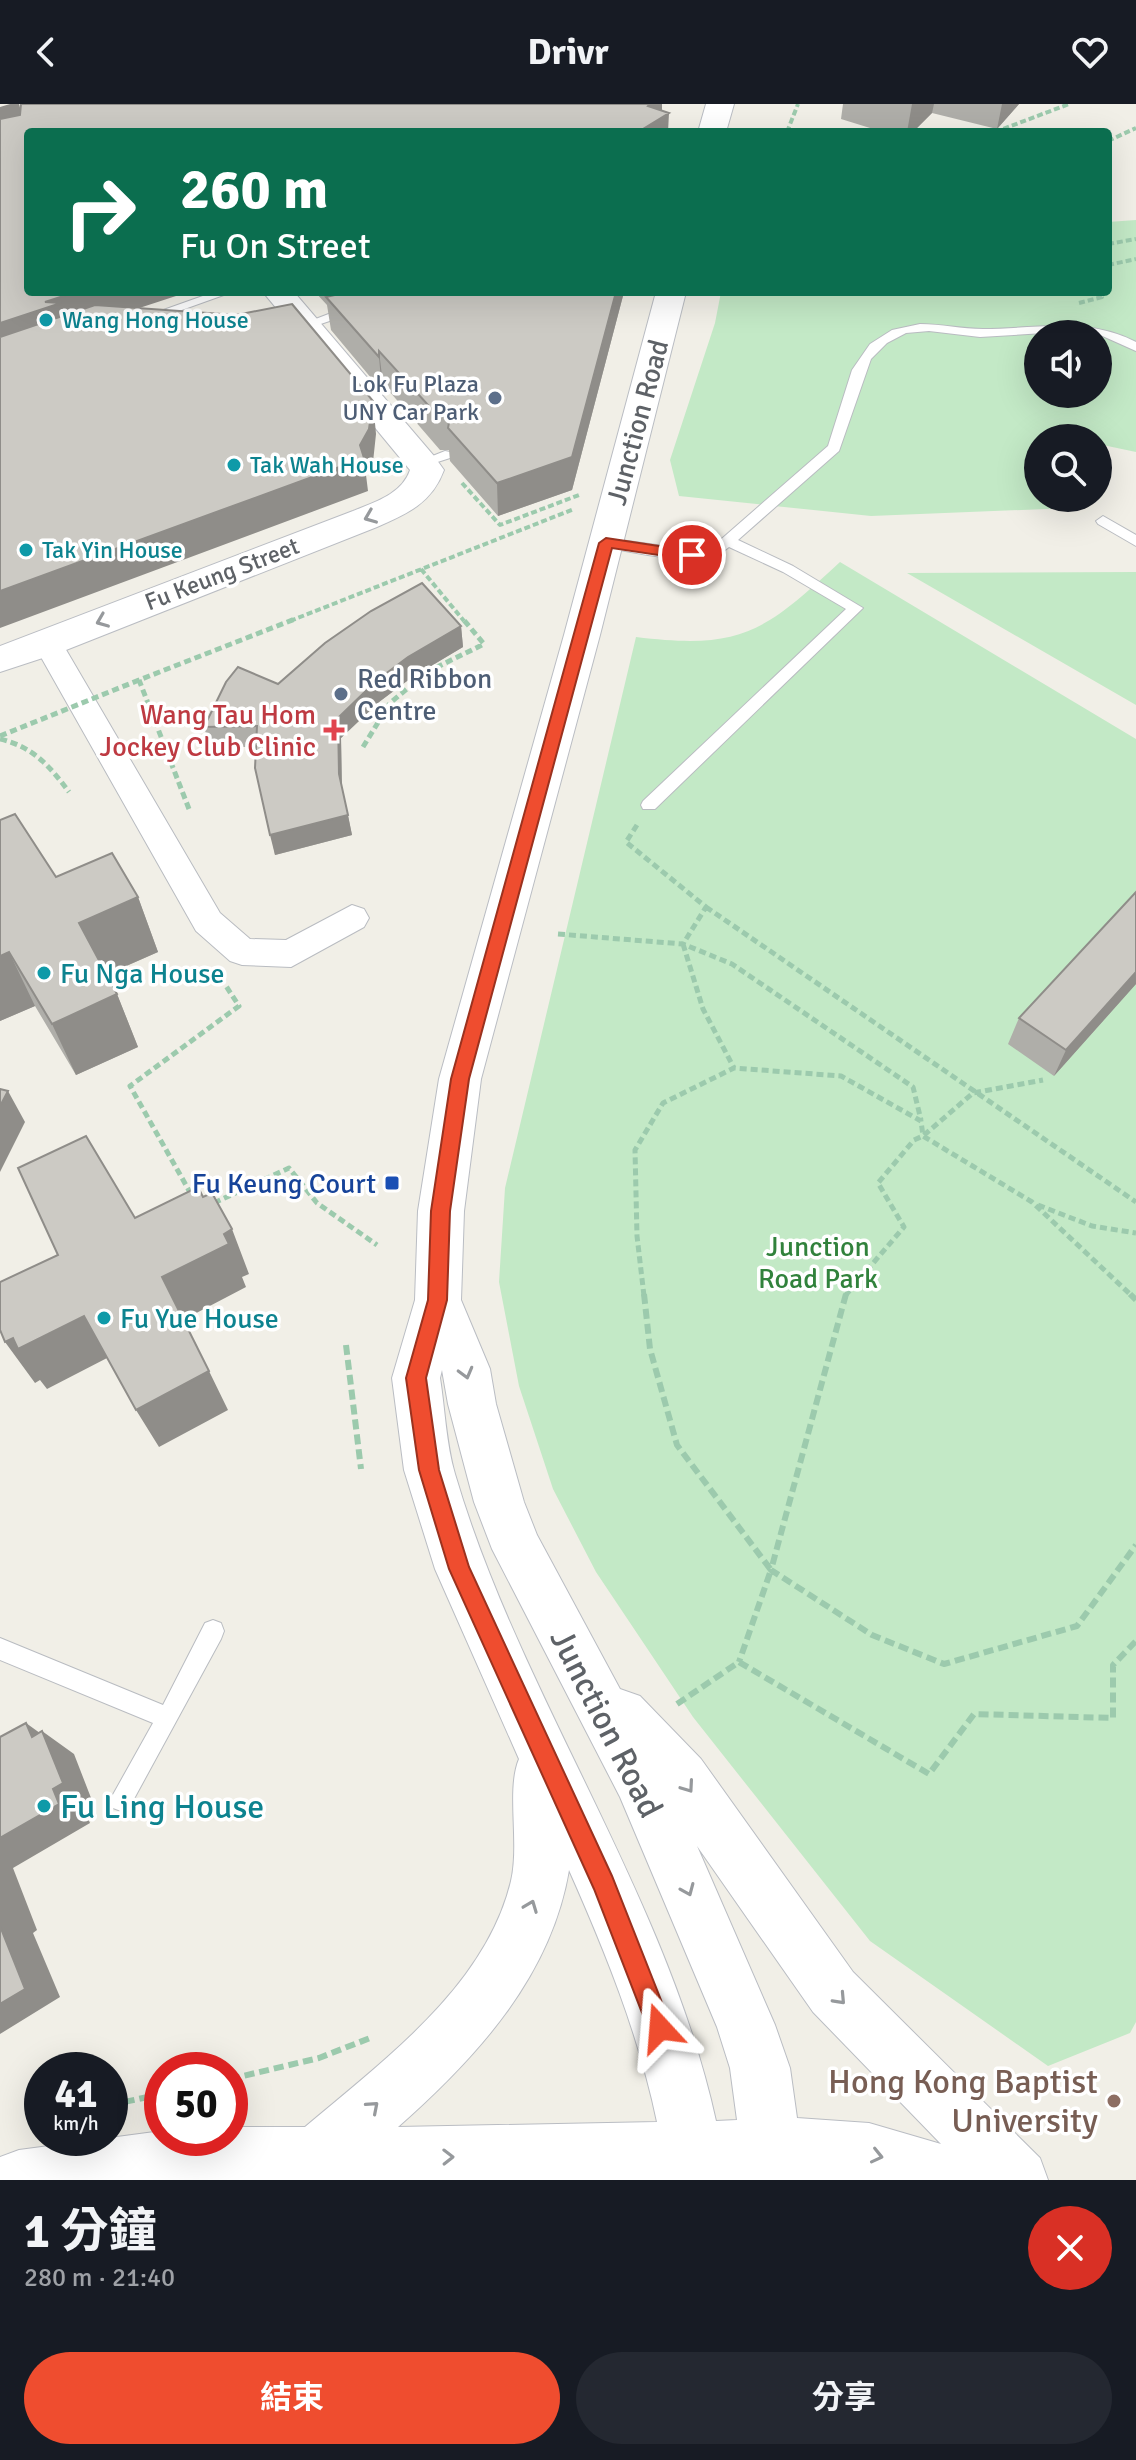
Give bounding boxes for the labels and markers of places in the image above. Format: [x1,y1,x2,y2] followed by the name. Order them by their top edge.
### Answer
[62,305,249,335] place label: Wang Hong House
[37,311,55,329] marker: Wang Hong House
[343,369,479,427] place label: Lok Fu Plaza UNY Car Park
[486,389,504,407] marker: Lok Fu Plaza UNY Car Park
[250,450,404,480] place label: Tak Wah House
[225,456,243,474] marker: Tak Wah House
[658,521,726,589] pin
[42,535,183,565] place label: Tak Yin House
[17,541,35,559] marker: Tak Yin House
[357,662,492,728] place label: Red Ribbon Centre
[332,685,350,703] marker: Red Ribbon Centre
[100,698,316,764] place label: Wang Tau Hom Jockey Club Clinic
[323,719,345,741] marker: Wang Tau Hom Jockey Club Clinic
[60,957,225,991] place label: Fu Nga House
[35,964,53,982] marker: Fu Nga House
[192,1167,376,1201] place label: Fu Keung Court
[383,1174,401,1192] marker: Fu Keung Court
[120,1302,279,1336] place label: Fu Yue House
[95,1309,113,1327] marker: Fu Yue House
[60,1786,264,1828] place label: Fu Ling House
[35,1797,53,1815] marker: Fu Ling House
[828,2061,1098,2142] place label: Hong Kong Baptist University
[1105,2092,1123,2110] marker: Hong Kong Baptist University

